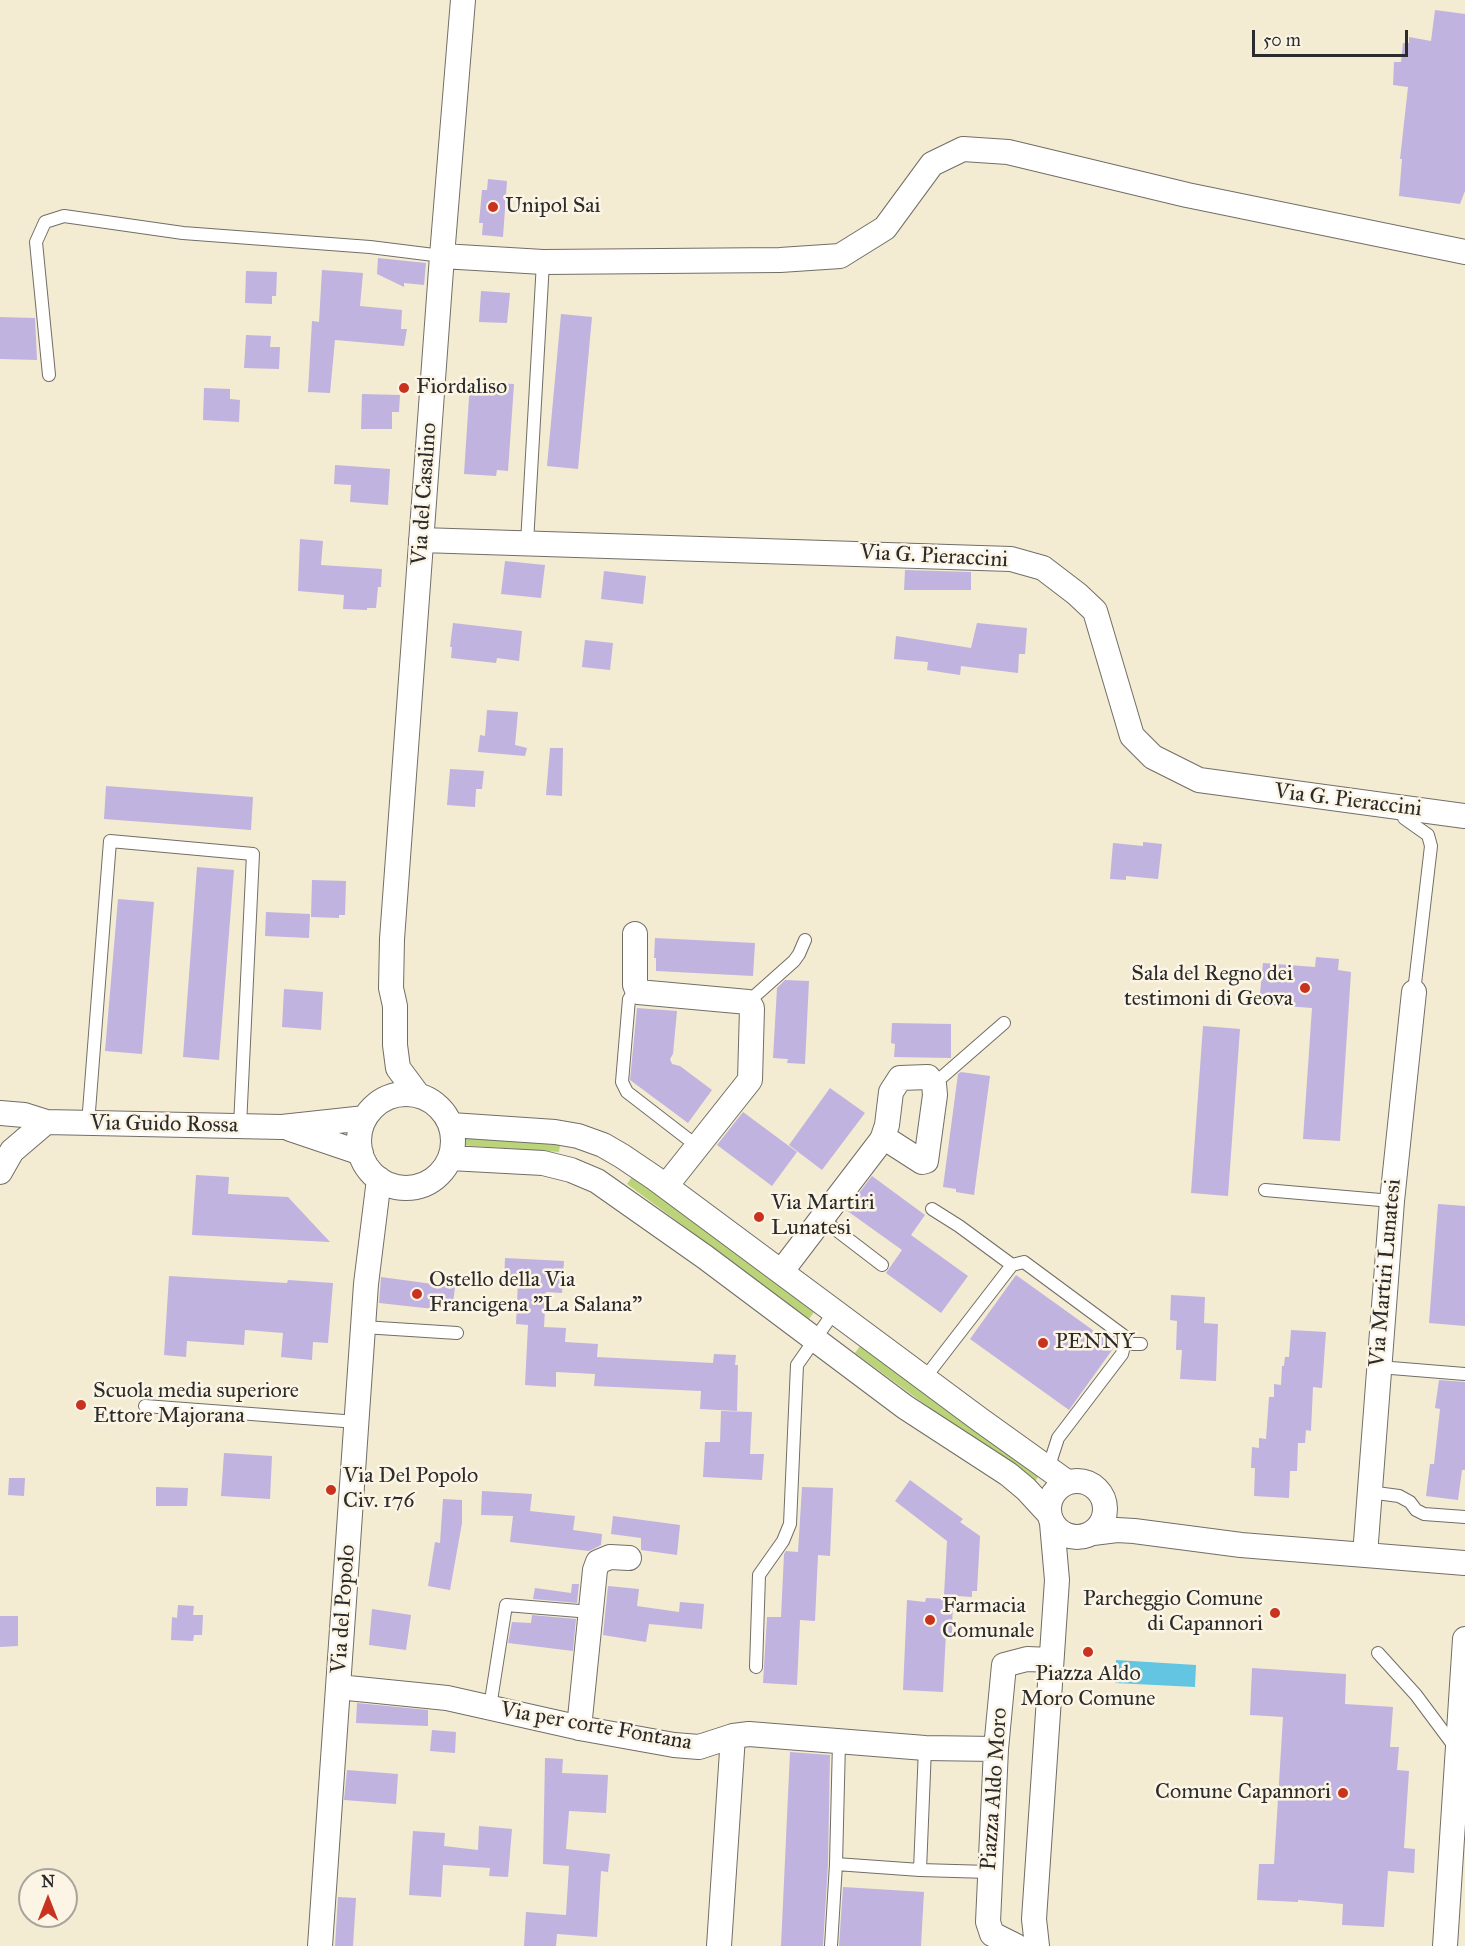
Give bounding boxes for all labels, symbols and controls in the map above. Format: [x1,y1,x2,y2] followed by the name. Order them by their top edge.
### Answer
[1255,18,1411,56] scale bar
[1263,29,1301,51] text: 50 m
[505,194,601,220] place label: Unipol Sai
[486,200,500,214] marker: Unipol Sai
[416,375,507,401] place label: Fiordaliso
[397,381,411,395] marker: Fiordaliso
[407,422,443,566] street label: Via del Casalino
[859,540,1009,574] street label: Via G. Pieraccini
[1273,779,1423,823] street label: Via G. Pieraccini
[1124,962,1293,1014] place label: Sala del Regno dei testimoni di Geova
[1298,981,1312,995] marker: Sala del Regno dei testimoni di Geova
[90,1111,238,1139] street label: Via Guido Rossa
[1365,1178,1407,1368] street label: Via Martiri Lunatesi
[771,1191,875,1242] place label: Via Martiri Lunatesi
[752,1210,766,1224] marker: Via Martiri Lunatesi
[429,1268,642,1320] place label: Ostello della Via Francigena "La Salana"
[410,1287,424,1301] marker: Ostello della Via Francigena "La Salana"
[1055,1330,1135,1356] place label: PENNY
[1036,1336,1050,1350] marker: PENNY
[93,1379,299,1430] place label: Scuola media superiore Ettore Majorana
[74,1398,88,1412] marker: Scuola media superiore Ettore Majorana
[343,1464,478,1516] place label: Via Del Popolo Civ. 176
[324,1483,338,1497] marker: Via Del Popolo Civ. 176
[326,1544,362,1674] street label: Via del Popolo
[1083,1587,1263,1639] place label: Parcheggio Comune di Capannori
[942,1594,1034,1646] place label: Farmacia Comunale
[1268,1606,1282,1620] marker: Parcheggio Comune di Capannori
[923,1613,937,1627] marker: Farmacia Comunale
[1081,1645,1095,1659] marker: Piazza Aldo Moro Comune
[1020,1662,1156,1714] place label: Piazza Aldo Moro Comune
[498,1697,694,1757] street label: Via per corte Fontana
[976,1707,1014,1871] street label: Piazza Aldo Moro
[1155,1780,1331,1806] place label: Comune Capannori
[1336,1786,1350,1800] marker: Comune Capannori
[18,1868,78,1928] north arrow
[41,1872,55,1891] text: N

